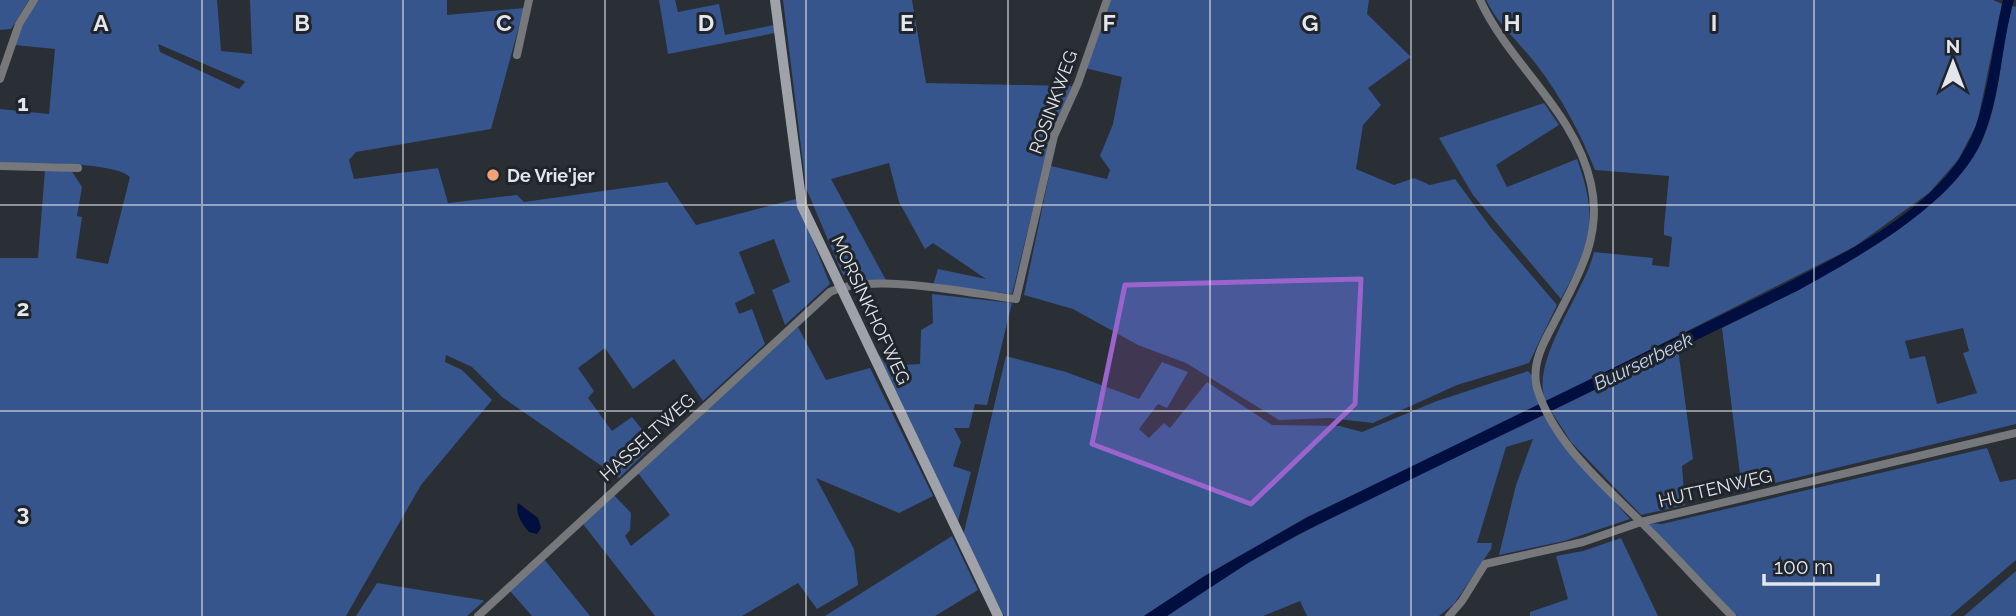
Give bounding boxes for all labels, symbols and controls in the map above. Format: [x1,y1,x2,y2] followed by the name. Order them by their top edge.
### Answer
[93,9,109,36] text: A
[294,9,310,36] text: B
[496,9,512,36] text: C
[698,9,714,36] text: D
[900,9,914,36] text: E
[1102,9,1116,36] text: F
[1302,9,1318,36] text: G
[1503,9,1521,36] text: H
[1711,9,1717,36] text: I
[1918,28,1988,98] north arrow
[1946,35,1960,57] text: N
[1025,47,1081,157] street label: ROSINKWEG
[17,89,29,116] text: 1
[507,165,595,186] place label: De Vrie'jer
[485,167,501,183] marker: De Vrie'jer
[827,232,915,388] street label: MORSINKHOFWEG
[17,294,29,321] text: 2
[1590,328,1696,394] water label: Buurserbeek
[595,389,699,485] street label: HASSELTWEG
[1656,465,1774,511] street label: HUTTENWEG
[17,499,29,526] text: 3
[1764,542,1878,586] scale bar
[1774,554,1833,579] text: 100 m

